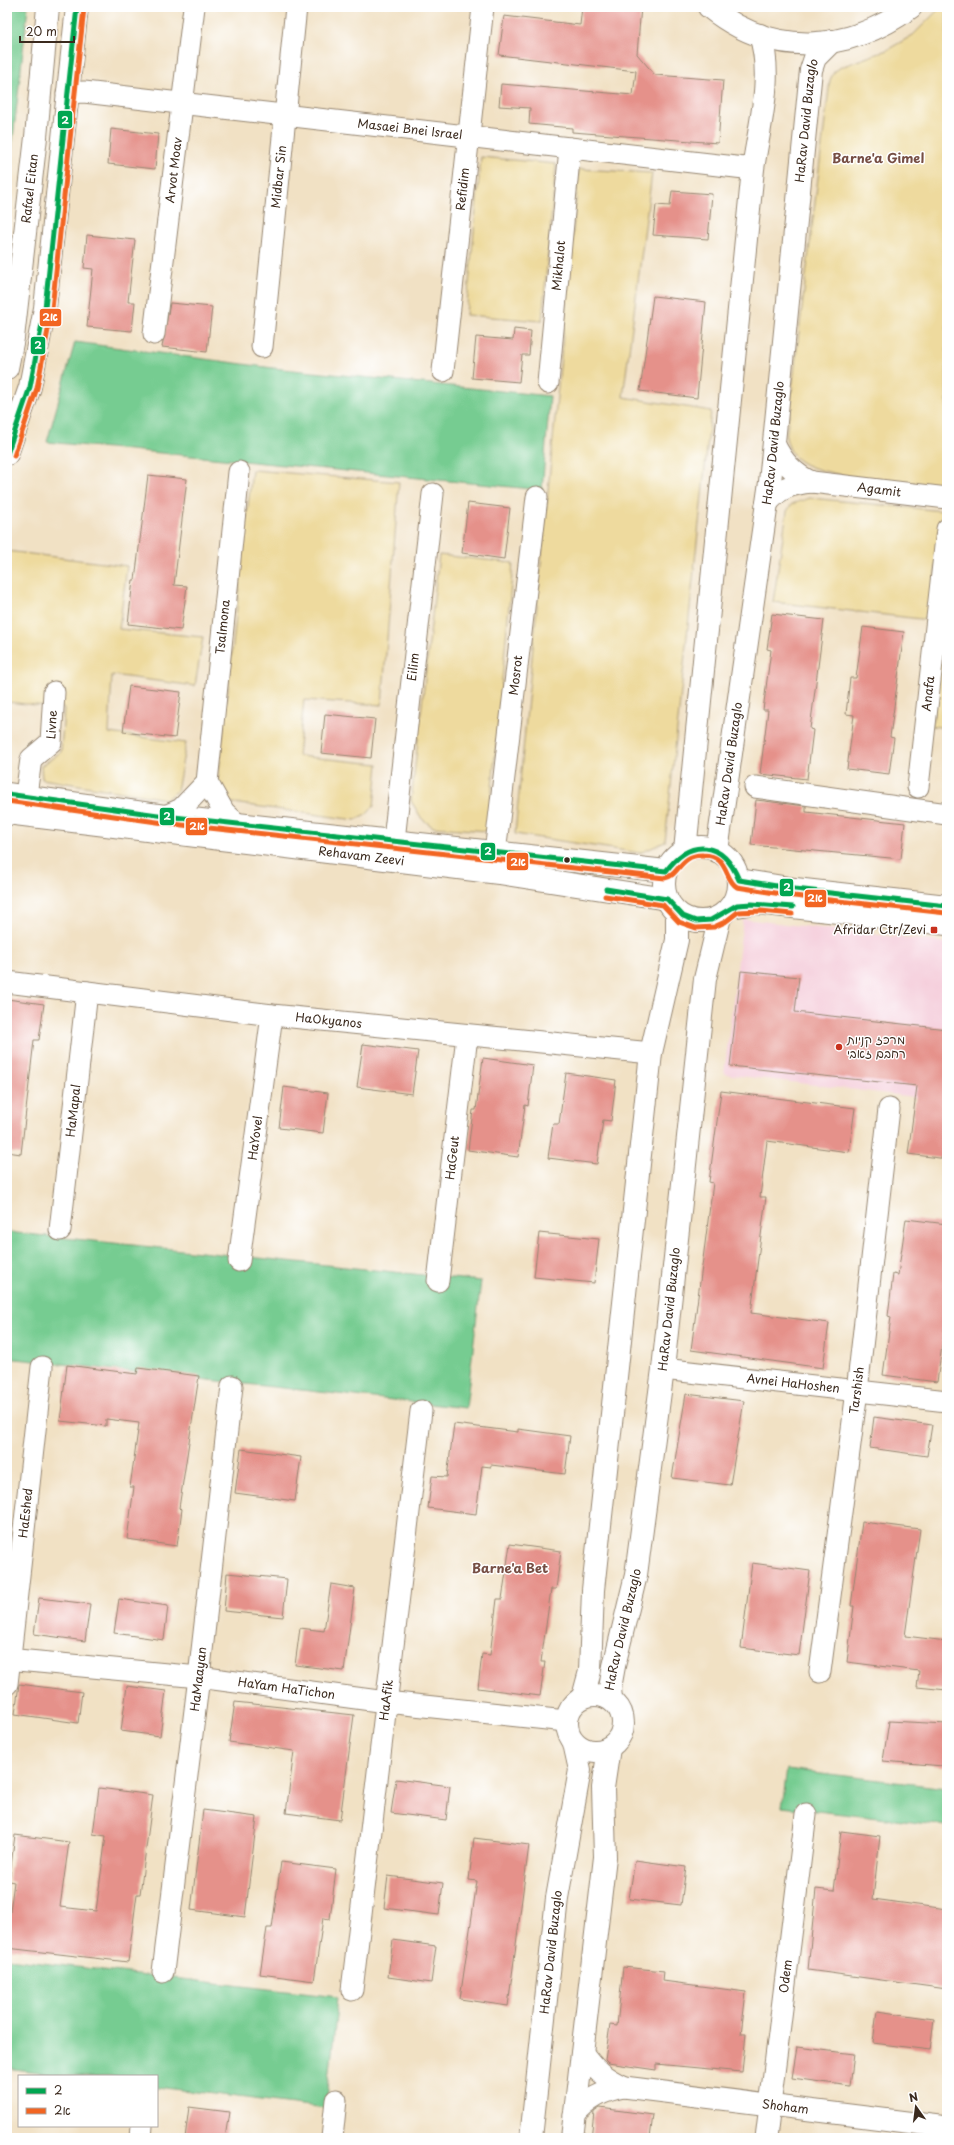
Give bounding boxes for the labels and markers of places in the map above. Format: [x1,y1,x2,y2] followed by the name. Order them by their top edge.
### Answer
[562,855,572,865] unlabelled marker
[834,920,926,938] place label: Afridar Ctr/Zevi
[929,925,939,935] marker: Afridar Ctr/Zevi
[846,1030,906,1062] place label: מרכז קניות רחבם זאבי
[834,1042,844,1052] marker: מרכז קניות רחבם זאבי

